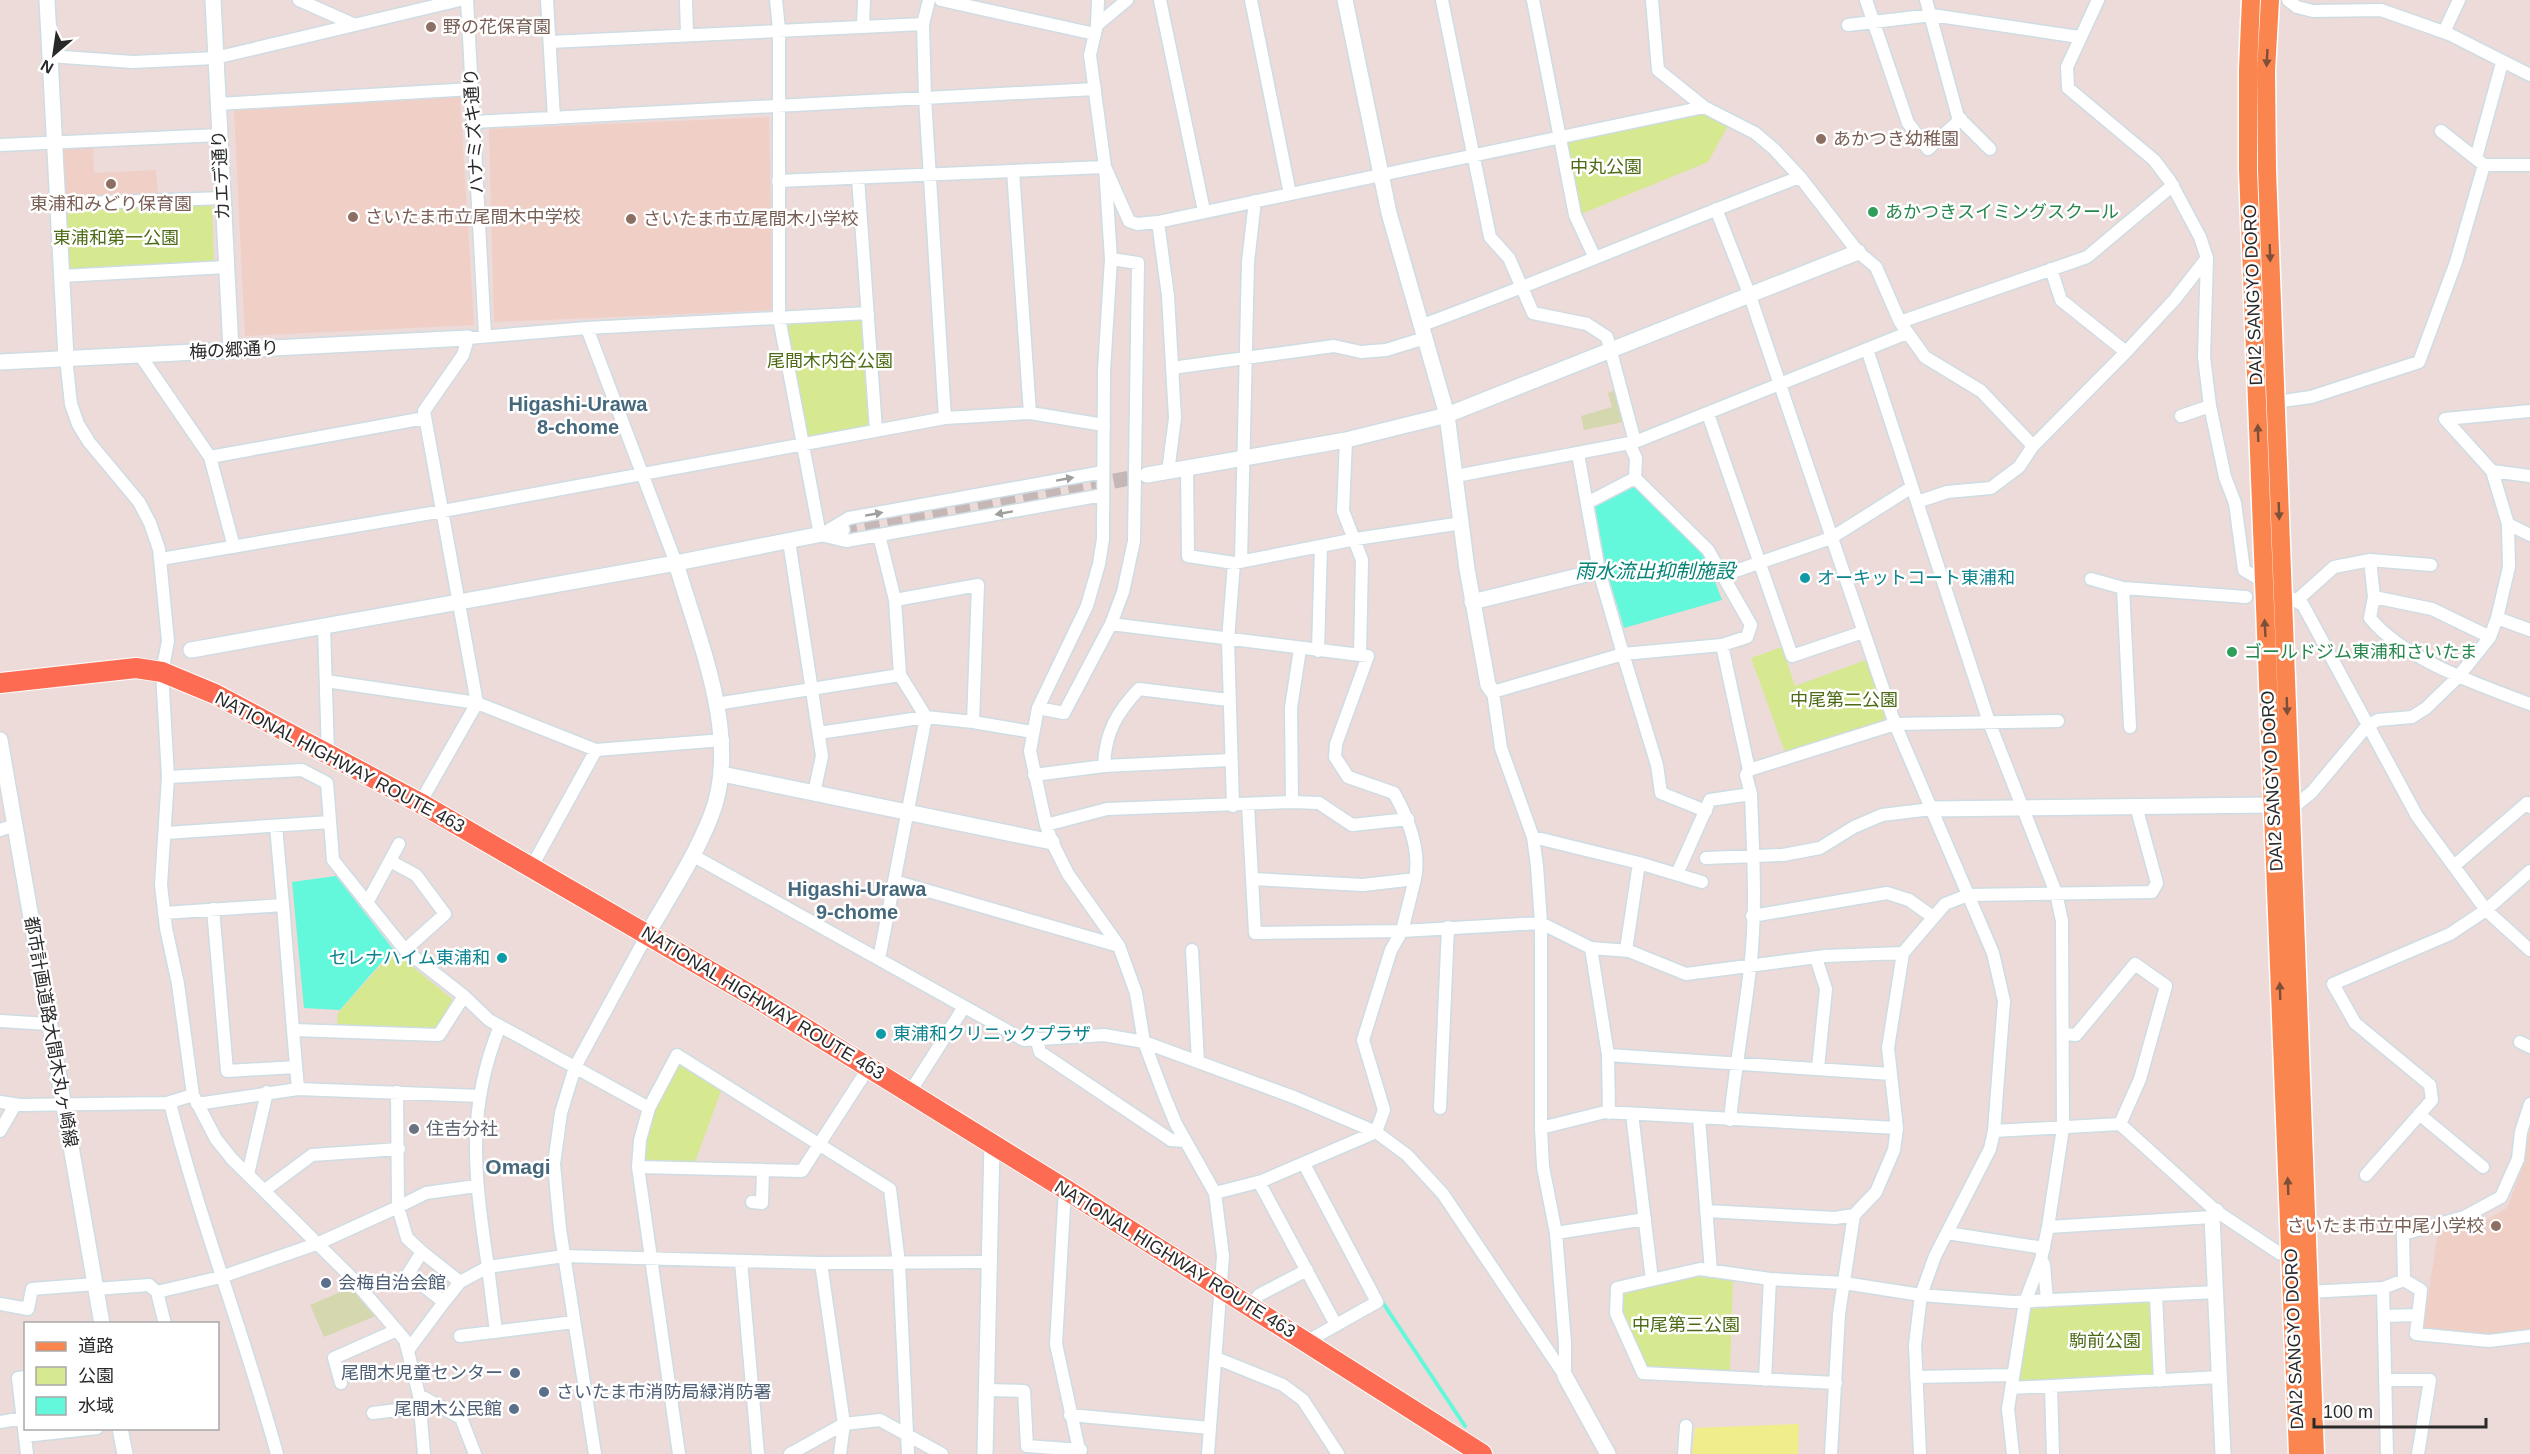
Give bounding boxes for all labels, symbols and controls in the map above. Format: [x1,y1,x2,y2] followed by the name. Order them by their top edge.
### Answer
[443,17,551,37] place label: 野の花保育園
[424,20,438,34] marker: 野の花保育園
[24,24,84,84] north arrow
[2262,49,2271,68] one-way arrow
[38,56,56,77] text: N
[461,68,487,194] street label: ハナミズキ通り
[1833,129,1959,149] place label: あかつき幼稚園
[209,130,233,220] street label: カエデ通り
[1814,132,1828,146] marker: あかつき幼稚園
[1570,157,1642,177] park label: 中丸公園
[104,177,118,191] marker: 東浦和みどり保育園
[30,194,192,214] place label: 東浦和みどり保育園
[1885,202,2119,222] place label: あかつきスイミングスクール
[2240,204,2266,386] street label: DAI2 SANGYO DORO
[1866,205,1880,219] marker: あかつきスイミングスクール
[365,207,580,227] place label: さいたま市立尾間木中学校
[643,209,858,229] place label: さいたま市立尾間木小学校
[346,210,360,224] marker: さいたま市立尾間木中学校
[624,212,638,226] marker: さいたま市立尾間木小学校
[53,228,179,248] park label: 東浦和第一公園
[2266,244,2275,263] one-way arrow
[189,338,279,362] street label: 梅の郷通り
[767,351,893,371] park label: 尾間木内谷公園
[509,393,648,438] district label: Higashi-Urawa 8-chome
[2253,424,2262,443] one-way arrow
[1056,474,1075,483] one-way arrow
[2275,502,2284,521] one-way arrow
[864,509,883,518] one-way arrow
[995,509,1014,518] one-way arrow
[1575,560,1738,582] water label: 雨水流出抑制施設
[1817,568,2015,588] place label: オーキットコート東浦和
[1798,571,1812,585] marker: オーキットコート東浦和
[2260,619,2269,638] one-way arrow
[2244,642,2477,662] place label: ゴールドジム東浦和さいたま
[2225,645,2239,659] marker: ゴールドジム東浦和さいたま
[212,688,468,836] street label: NATIONAL HIGHWAY ROUTE 463
[1790,690,1898,710] park label: 中尾第二公園
[2257,690,2287,872] street label: DAI2 SANGYO DORO
[2282,696,2292,715] one-way arrow
[788,878,927,923] district label: Higashi-Urawa 9-chome
[21,915,81,1149] street label: 都市計画道路大間木丸ヶ崎線
[638,922,888,1084] street label: NATIONAL HIGHWAY ROUTE 463
[329,948,490,968] place label: セレナハイム東浦和
[495,951,509,965] marker: セレナハイム東浦和
[2276,981,2285,1000] one-way arrow
[893,1024,1091,1044] place label: 東浦和クリニックプラザ
[874,1027,888,1041] marker: 東浦和クリニックプラザ
[426,1119,498,1139] place label: 住吉分社
[407,1122,421,1136] marker: 住吉分社
[485,1155,551,1178] district label: Omagi
[1051,1176,1299,1342] street label: NATIONAL HIGHWAY ROUTE 463
[2283,1176,2293,1195] one-way arrow
[2287,1216,2484,1236] place label: さいたま市立中尾小学校
[2489,1219,2503,1233] marker: さいたま市立中尾小学校
[2281,1248,2307,1430] street label: DAI2 SANGYO DORO
[338,1273,446,1293] place label: 会梅自治会館
[319,1276,333,1290] marker: 会梅自治会館
[1632,1315,1740,1335] park label: 中尾第三公園
[24,1322,219,1430] legend
[2069,1331,2141,1351] park label: 駒前公園
[78,1336,114,1356] text: 道路
[341,1363,503,1383] place label: 尾間木児童センター
[78,1366,114,1386] text: 公園
[508,1366,522,1380] marker: 尾間木児童センター
[556,1382,771,1402] place label: さいたま市消防局緑消防署
[537,1385,551,1399] marker: さいたま市消防局緑消防署
[2314,1391,2486,1429] scale bar
[78,1396,114,1416] text: 水域
[394,1399,502,1419] place label: 尾間木公民館
[507,1402,521,1416] marker: 尾間木公民館
[2323,1402,2373,1422] text: 100 m

